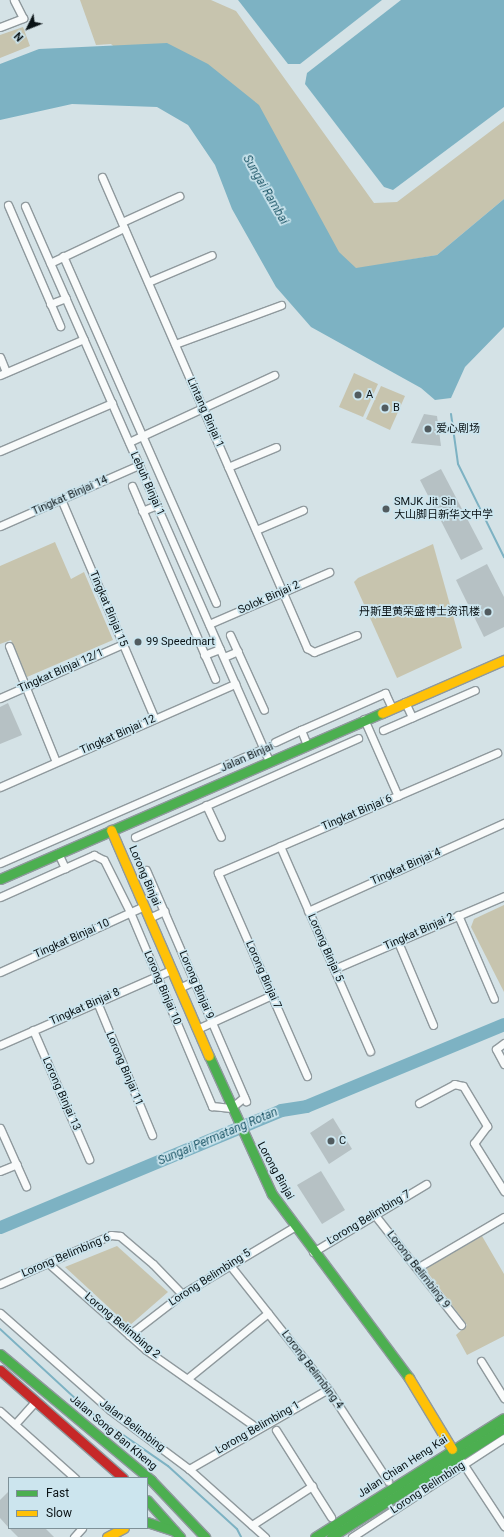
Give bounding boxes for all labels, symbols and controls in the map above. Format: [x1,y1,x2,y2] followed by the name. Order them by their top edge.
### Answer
[8,8,48,48] north arrow
[11,29,26,44] text: N
[239,153,291,227] water label: Sungai Rambai
[184,376,226,450] street label: Lintang Binjai 1
[366,388,373,402] place label: A
[353,390,363,400] marker: A
[393,401,400,415] place label: B
[380,403,390,413] marker: B
[436,422,480,436] place label: 爱心剧场
[423,424,433,434] marker: 爱心剧场
[127,450,167,518] street label: Lebuh Binjai 1
[30,473,110,519] street label: Tingkat Binjai 14
[394,496,493,522] place label: SMJK Jit Sin 大山脚日新华文中学
[381,504,391,514] marker: SMJK Jit Sin 大山脚日新华文中学
[86,569,130,649] street label: Tingkat Binjai 15
[236,579,302,617] street label: Solok Binjai 2
[359,605,480,619] place label: 丹斯里黄荣盛博士资讯楼
[483,607,493,617] marker: 丹斯里黄荣盛博士资讯楼
[146,635,215,649] place label: 99 Speedmart
[133,637,143,647] marker: 99 Speedmart
[16,646,106,696] street label: Tingkat Binjai 12/1
[78,712,158,758] street label: Tingkat Binjai 12
[219,740,275,776] street label: Jalan Binjai
[320,792,394,834] street label: Tingkat Binjai 6
[125,844,163,908] street label: Lorong Binjai
[369,846,443,888] street label: Tingkat Binjai 4
[382,911,456,953] street label: Tingkat Binjai 2
[304,912,346,984] street label: Lorong Binjai 5
[32,916,112,962] street label: Tingkat Binjai 10
[242,939,284,1011] street label: Lorong Binjai 7
[140,949,184,1027] street label: Lorong Binjai 10
[176,949,216,1021] street label: Lorong Binjai 9
[48,986,122,1028] street label: Tingkat Binjai 8
[102,1030,146,1108] street label: Lorong Binjai 11
[39,1055,83,1133] street label: Lorong Binjai 13
[156,1105,280,1169] water label: Sungai Permatang Rotan
[339,1134,346,1148] place label: C
[326,1136,336,1146] marker: C
[254,1140,296,1202] street label: Lorong Binjai
[325,1188,413,1248] street label: Lorong Belimbing 7
[384,1229,452,1311] street label: Lorong Belimbing 9
[20,1231,112,1281] street label: Lorong Belimbing 6
[167,1247,253,1309] street label: Lorong Belimbing 5
[81,1290,163,1362] street label: Lorong Belimbing 2
[278,1328,346,1412] street label: Lorong Belimbing 4
[67,1393,159,1473] street label: Jalan Song Ban Kheng
[97,1397,167,1455] street label: Jalan Belimbing
[214,1399,302,1457] street label: Lorong Belimbing 1
[356,1433,450,1501] street label: Jalan Chian Heng Kai
[388,1459,468,1517] street label: Lorong Belimbing
[8,1477,148,1529] legend
[46,1486,69,1500] text: Fast
[46,1506,72,1520] text: Slow

